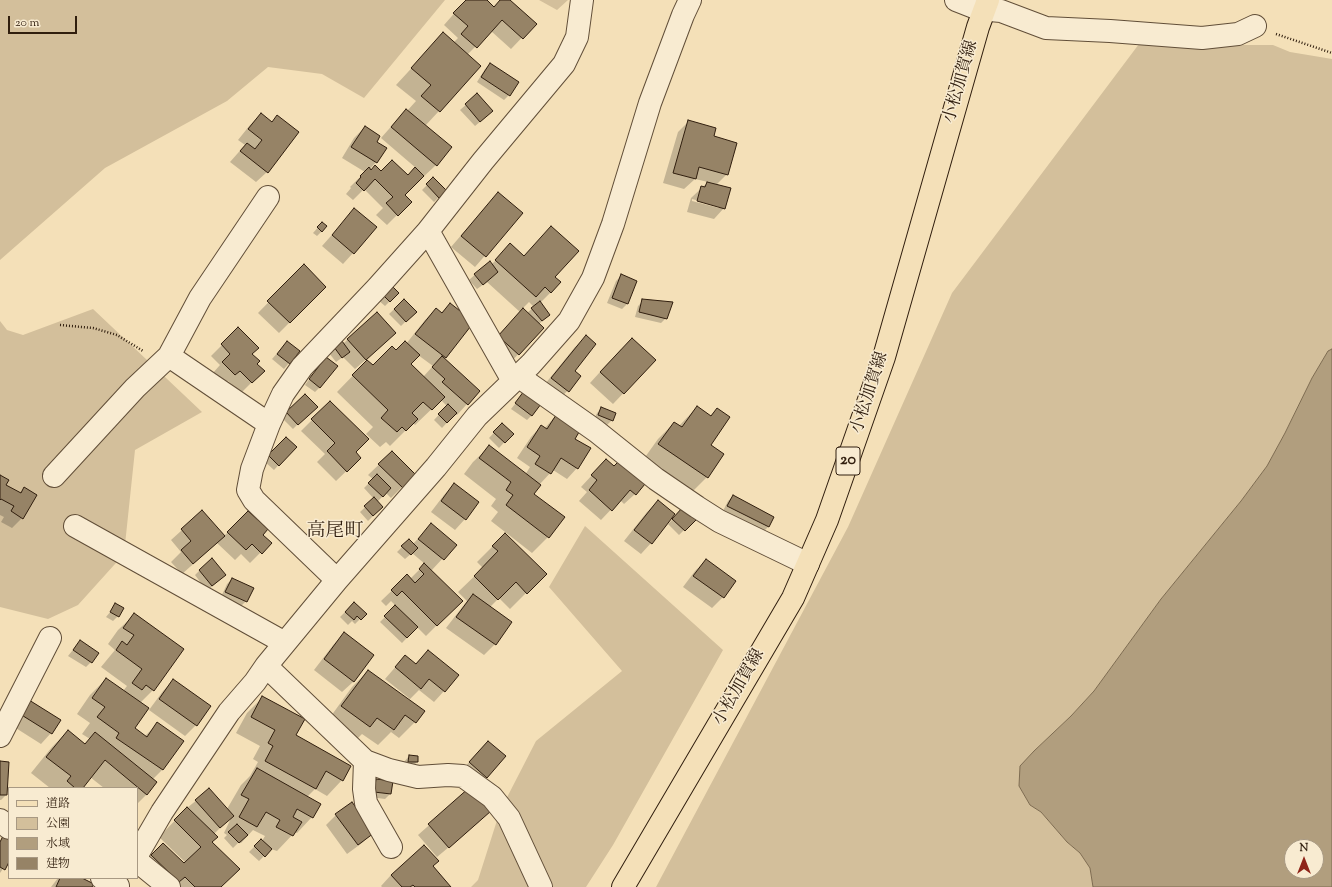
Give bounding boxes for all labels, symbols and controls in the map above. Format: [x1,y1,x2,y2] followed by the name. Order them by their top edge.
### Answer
[10,8,79,34] scale bar
[15,14,39,32] text: 20 m
[940,38,984,126] street label: 小松加賀線
[848,349,894,437] street label: 小松加賀線
[836,447,860,475] road number: 20
[307,522,363,544] district label: 高尾町
[710,646,770,730] street label: 小松加賀線
[8,787,138,879] legend
[46,795,70,813] text: 道路
[46,815,70,833] text: 公園
[46,835,70,853] text: 水域
[1284,839,1324,879] north arrow
[1300,840,1308,856] text: N
[46,855,70,873] text: 建物

